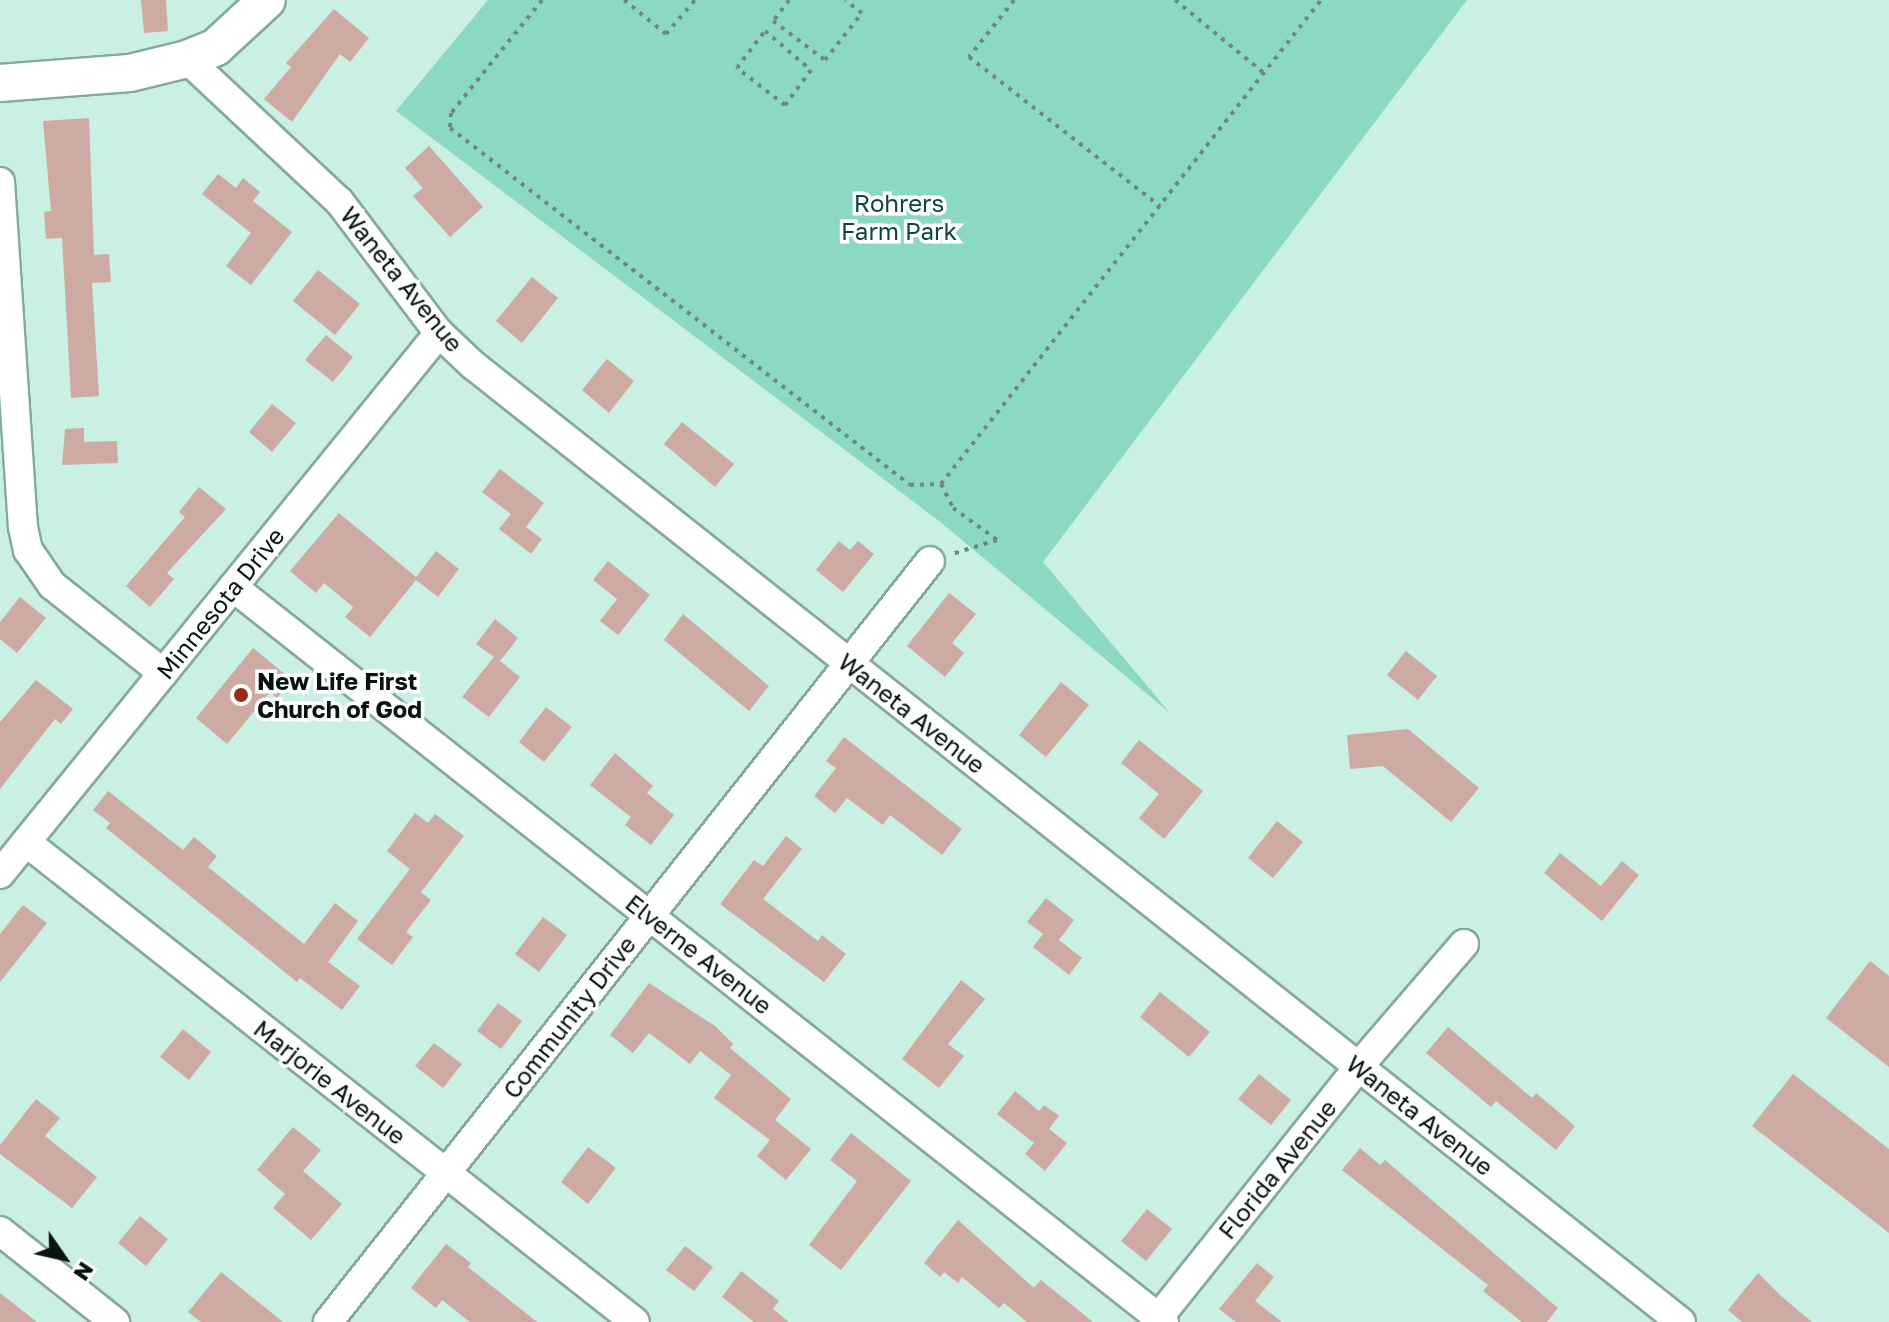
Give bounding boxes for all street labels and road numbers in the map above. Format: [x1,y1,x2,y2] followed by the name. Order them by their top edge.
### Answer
[335,201,469,357] street label: Waneta Avenue
[150,522,290,684] street label: Minnesota Drive
[833,647,991,779] street label: Waneta Avenue
[620,888,778,1020] street label: Elverne Avenue
[497,930,641,1104] street label: Community Drive
[248,1014,412,1150] street label: Marjorie Avenue
[1341,1049,1499,1181] street label: Waneta Avenue
[1212,1094,1342,1244] street label: Florida Avenue

